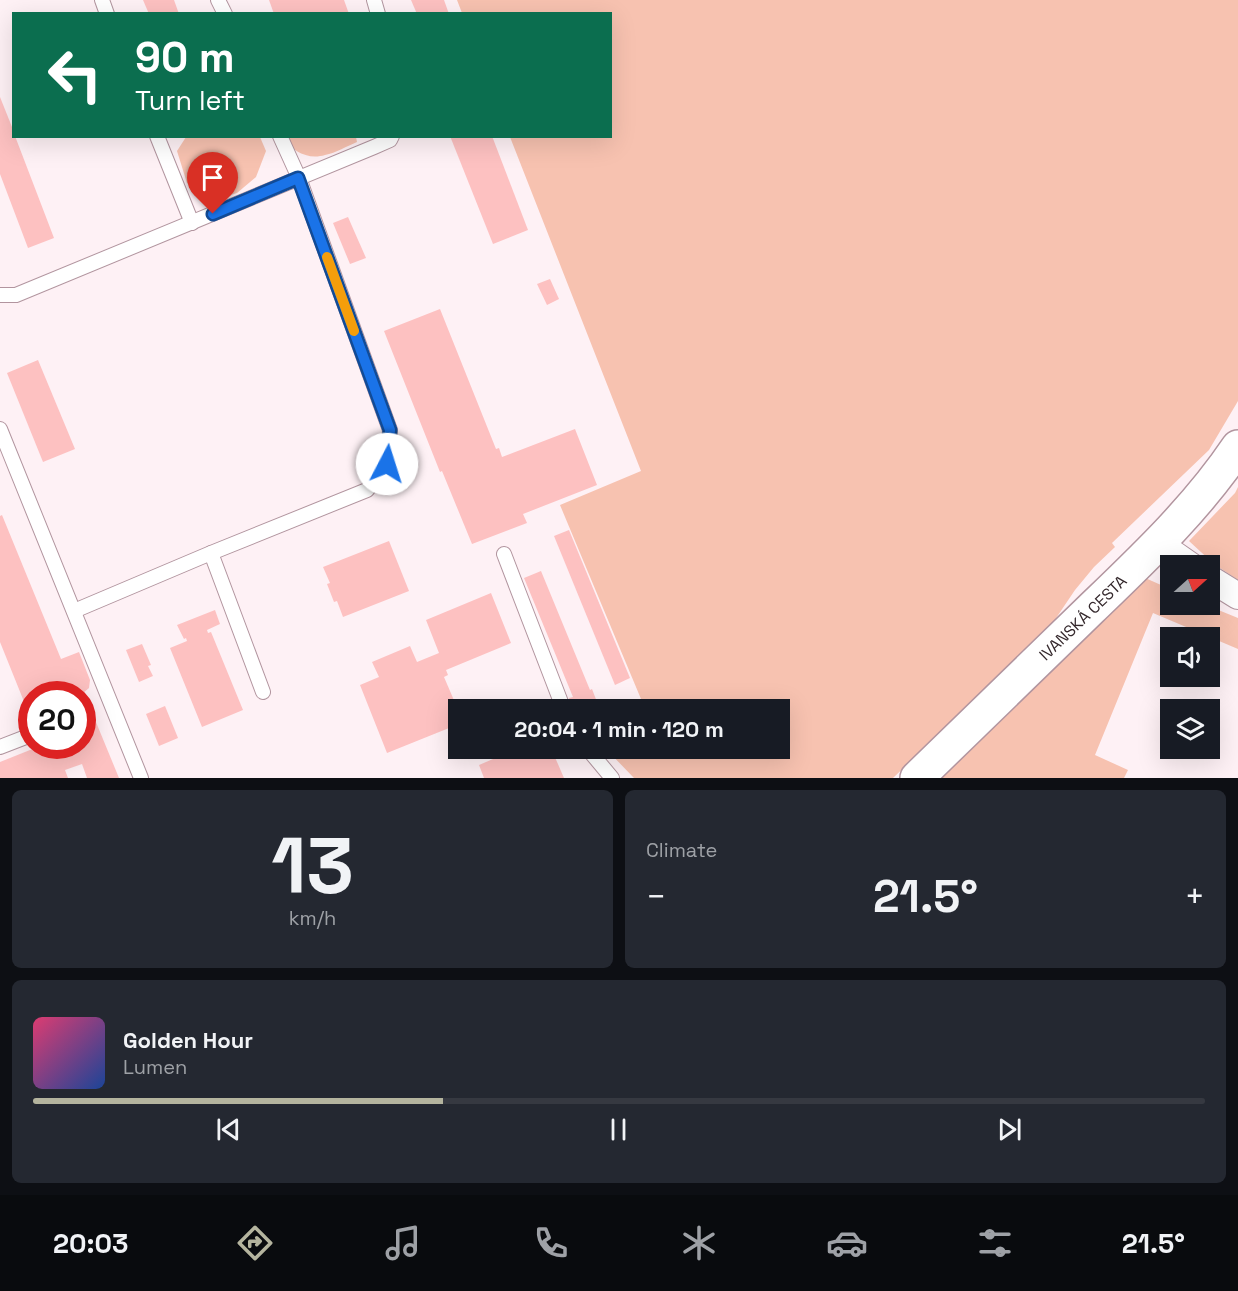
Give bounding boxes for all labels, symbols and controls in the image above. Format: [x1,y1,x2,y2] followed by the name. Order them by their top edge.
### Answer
[135,31,235,84] text: 90 m
[36,36,114,114] icon: left
[135,83,245,118] text: Turn left
[187,152,238,214] pin
[196,161,229,194] icon: arrive
[355,432,419,496] position arrow
[1160,555,1220,615] north arrow
[1160,555,1220,759] map controls
[1035,571,1131,665] street label: IVANSKÁ CESTA
[1160,627,1220,687] button: sound
[18,681,96,759] speed limit sign: 20
[1160,699,1220,759] button: layers
[514,715,724,743] text: 20:04 · 1 min · 120 m
[271,816,354,916] text: 13
[646,837,717,863] text: Climate
[873,868,978,925] text: 21.5°
[646,876,666,918] text: −
[1185,876,1205,918] text: +
[289,905,336,931] text: km/h
[123,1026,253,1054] text: Golden Hour
[123,1054,187,1080] text: Lumen
[212,1113,245,1146] icon: previous
[602,1113,635,1146] icon: pause
[993,1113,1026,1146] icon: next
[234,1222,276,1264] icon: directions
[382,1222,424,1264] icon: music
[530,1222,572,1264] icon: phone
[678,1222,720,1264] icon: climate
[826,1222,868,1264] icon: car
[974,1222,1016,1264] icon: filters
[53,1226,128,1261] text: 20:03
[1122,1226,1185,1261] text: 21.5°

